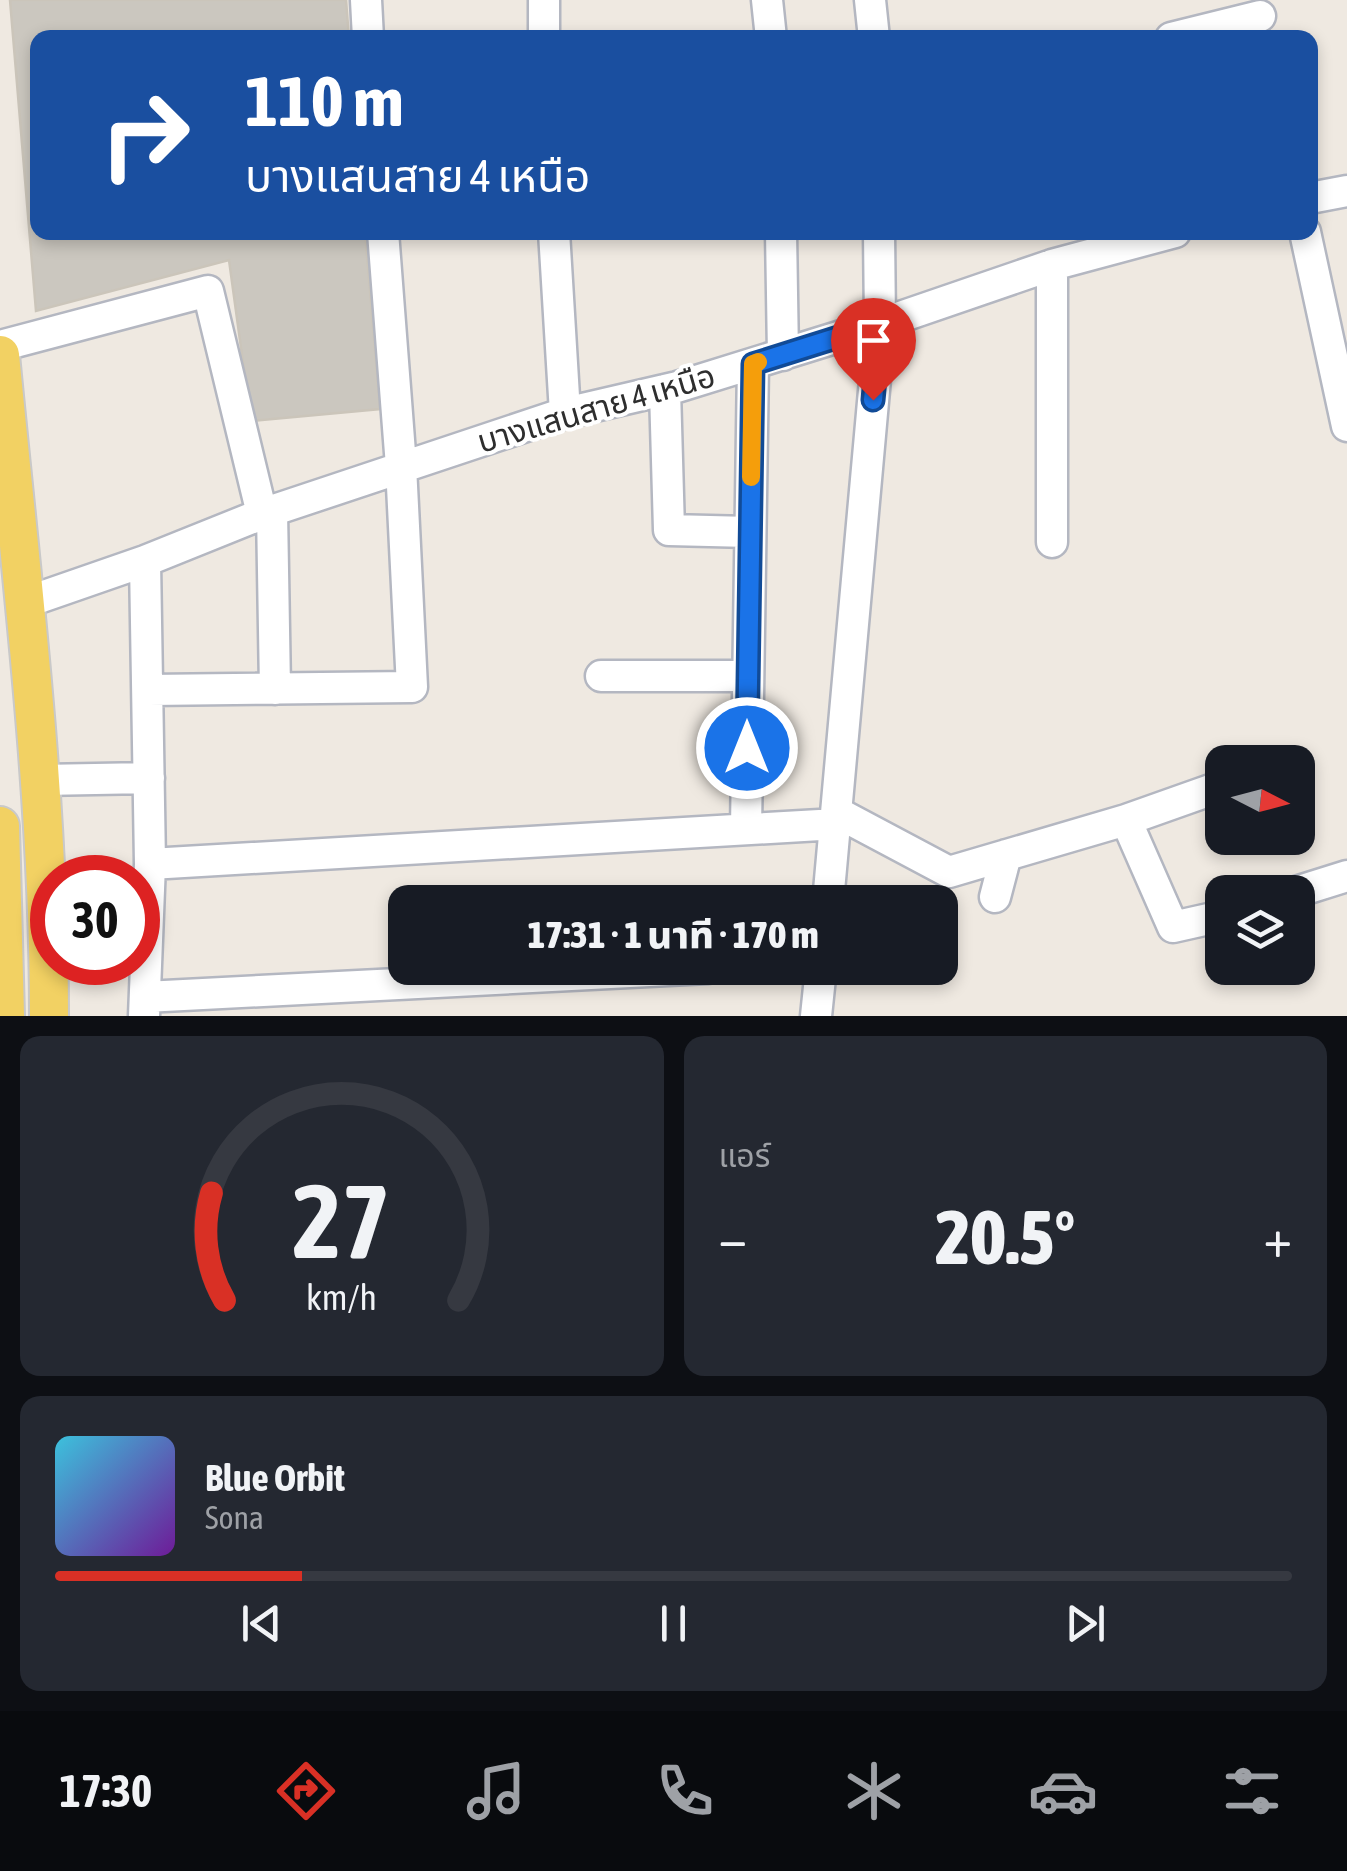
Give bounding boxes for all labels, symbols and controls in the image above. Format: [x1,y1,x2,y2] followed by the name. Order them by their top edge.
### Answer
[245,61,404,141] text: 110 m
[80,70,210,200] icon: right
[245,150,590,202] text: บางแสนสาย 4 เหนือ
[831,298,916,401] pin
[846,313,901,368] icon: arrive
[473,356,719,460] street label: บางแสนสาย 4 เหนือ
[695,696,799,800] position arrow
[1205,745,1315,855] north arrow
[1205,745,1315,985] map controls
[30,855,160,985] speed limit sign: 30
[1205,875,1315,985] button: layers
[527,913,819,956] text: 17:31 · 1 นาที · 170 m
[719,1137,770,1174] text: แอร์
[293,1161,391,1280] text: 27
[935,1194,1075,1280] text: 20.5°
[719,1206,747,1269] text: −
[1263,1206,1292,1269] text: +
[306,1277,377,1318] text: km/h
[205,1456,345,1499] text: Blue Orbit
[205,1499,264,1536] text: Sona
[234,1596,289,1651] icon: previous
[646,1596,701,1651] icon: pause
[1058,1596,1113,1651] icon: next
[271,1756,341,1826] icon: directions
[461,1756,531,1826] icon: music
[650,1756,720,1826] icon: phone
[839,1756,909,1826] icon: climate
[1028,1756,1098,1826] icon: car
[1217,1756,1287,1826] icon: filters
[60,1765,152,1817] text: 17:30

